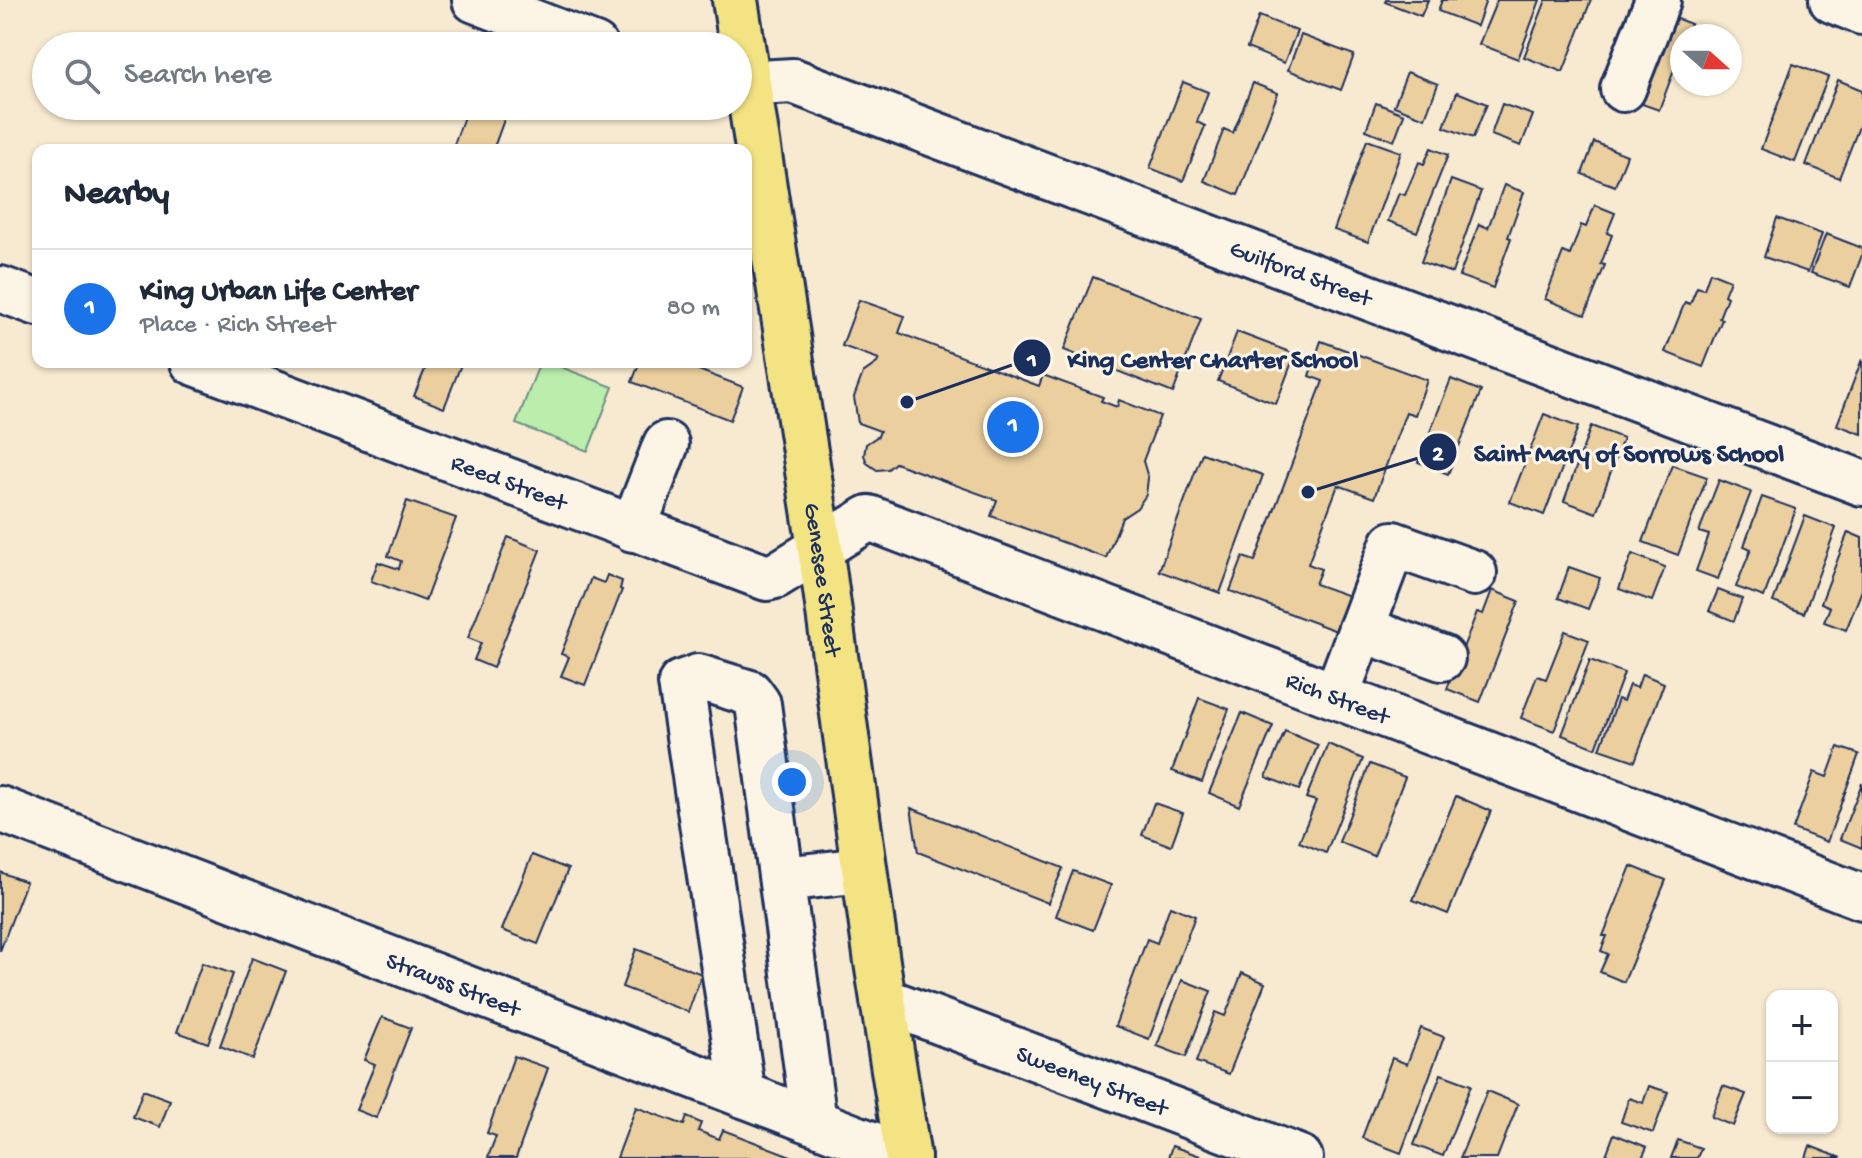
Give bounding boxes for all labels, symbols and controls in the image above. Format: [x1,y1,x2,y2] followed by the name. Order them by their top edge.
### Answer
[1670,24,1742,96] north arrow
[32,32,752,120] search box
[60,54,104,98] icon: search
[124,59,272,94] text: Search here
[64,176,169,216] text: Nearby
[1225,236,1377,316] street label: Guilford Street
[140,276,417,311] text: King Urban Life Center
[85,294,95,325] text: 1
[666,294,720,325] text: 80 m
[140,311,335,342] text: Place · Rich Street
[1012,333,1375,383] callout: King Center Charter School
[1026,347,1037,376] text: 1
[1066,347,1359,378] text: King Center Charter School
[987,397,1039,457] pin: 1
[1418,427,1800,477] callout: Saint Mary of Sorrows School
[1432,441,1444,470] text: 2
[1474,441,1784,472] text: Saint Mary of Sorrows School
[446,449,572,520] street label: Reed Street
[795,501,846,660] street label: Genesee Street
[1281,667,1395,734] street label: Rich Street
[772,762,812,802] your location
[381,948,526,1026] street label: Strauss Street
[1766,990,1838,1134] map controls
[1766,990,1838,1062] button: +
[1011,1041,1173,1125] street label: Sweeney Street
[1766,1062,1838,1134] button: −

